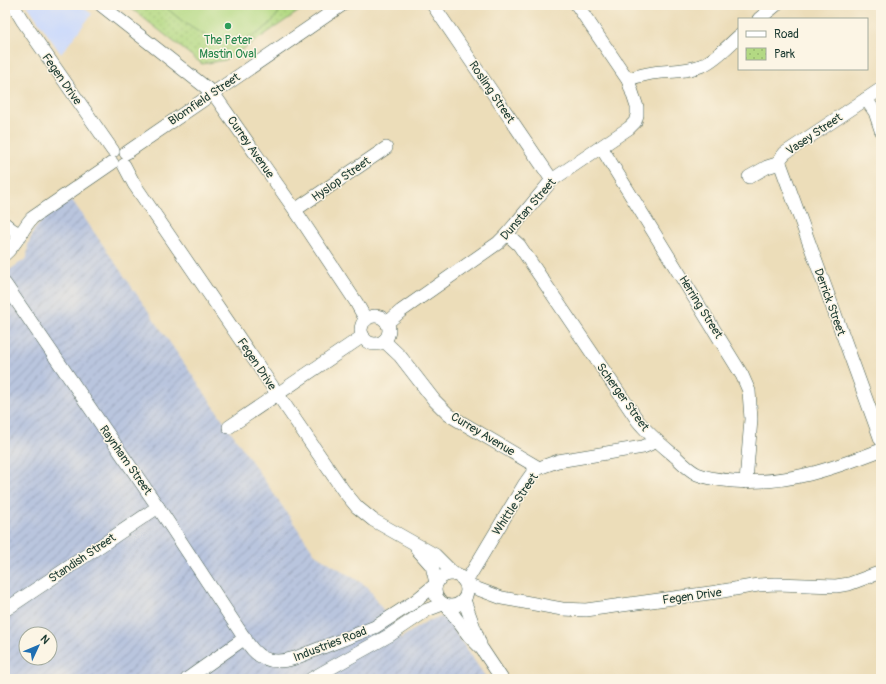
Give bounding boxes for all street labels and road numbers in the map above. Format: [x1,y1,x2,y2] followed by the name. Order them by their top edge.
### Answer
[38,51,85,108] street label: Fegen Drive
[465,58,518,126] street label: Rosling Street
[166,70,243,129] street label: Blomfield Street
[783,110,845,159] street label: Vasey Street
[224,113,278,181] street label: Currey Avenue
[309,154,374,205] street label: Hyslop Street
[497,175,559,243] street label: Dunstan Street
[810,267,849,338] street label: Derrick Street
[675,273,726,342] street label: Herring Street
[234,335,279,393] street label: Fegen Drive
[593,360,652,434] street label: Scherger Street
[448,409,518,460] street label: Currey Avenue
[96,423,155,498] street label: Raynham Street
[489,470,542,538] street label: Whittle Street
[46,530,119,586] street label: Standish Street
[662,585,723,608] street label: Fegen Drive
[291,624,369,665] street label: Industries Road

